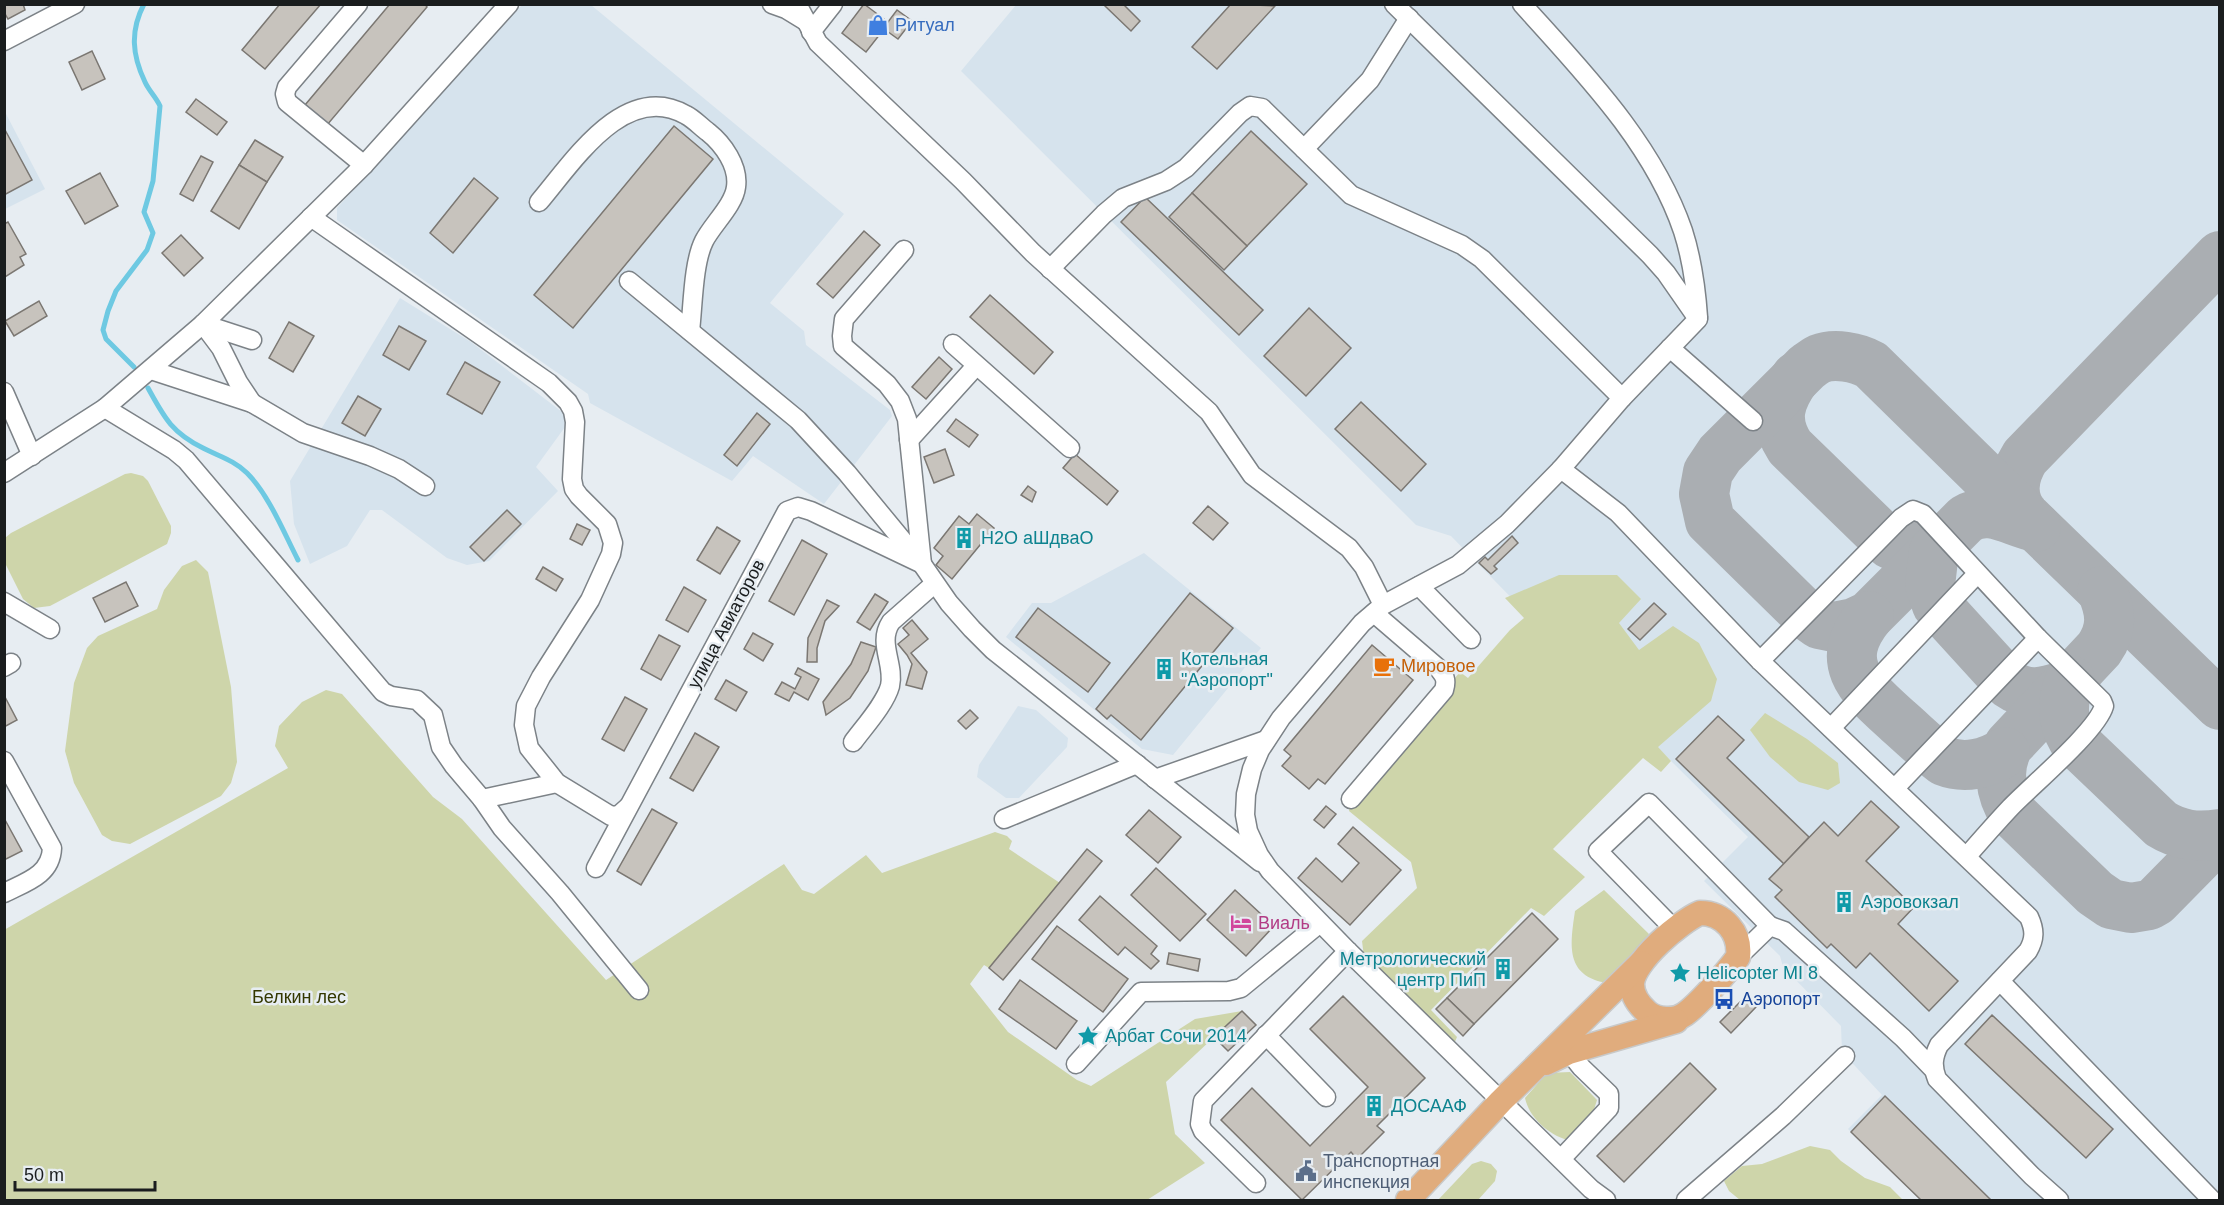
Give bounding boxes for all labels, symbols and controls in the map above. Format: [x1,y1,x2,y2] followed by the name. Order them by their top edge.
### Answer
[866,13,890,37] shop icon: Ритуал
[895,15,955,35] place label: Ритуал
[952,526,976,550] building icon: H2O аШдваО
[981,528,1093,548] place label: H2O аШдваО
[684,556,768,692] street label: улица Авиаторов
[1181,649,1273,690] place label: Котельная "Аэропорт"
[1372,654,1396,678] cafe icon: Мировое
[1401,656,1475,676] place label: Мировое
[1152,657,1176,681] building icon: Котельная "Аэропорт"
[1832,890,1856,914] building icon: Аэровокзал
[1861,892,1959,912] place label: Аэровокзал
[1229,911,1253,935] hotel icon: Виаль
[1258,913,1310,933] place label: Виаль
[1340,949,1486,990] place label: Метрологический центр ПиП
[1491,957,1515,981] building icon: Метрологический центр ПиП
[1668,961,1692,985] place icon: Helicopter MI 8
[1697,963,1818,983] place label: Helicopter MI 8
[252,987,346,1007] park label: Белкин лес
[1712,987,1736,1011] bus stop icon: Аэропорт
[1741,989,1820,1009] place label: Аэропорт
[1076,1024,1100,1048] place icon: Арбат Сочи 2014
[1105,1026,1247,1046] place label: Арбат Сочи 2014
[1362,1094,1386,1118] building icon: ДОСААФ
[1391,1096,1467,1116] place label: ДОСААФ
[1323,1151,1439,1192] place label: Транспортная инспекция
[15,1154,154,1192] scale bar
[1294,1159,1318,1183] public building icon: Транспортная инспекция
[24,1165,64,1185] text: 50 m

